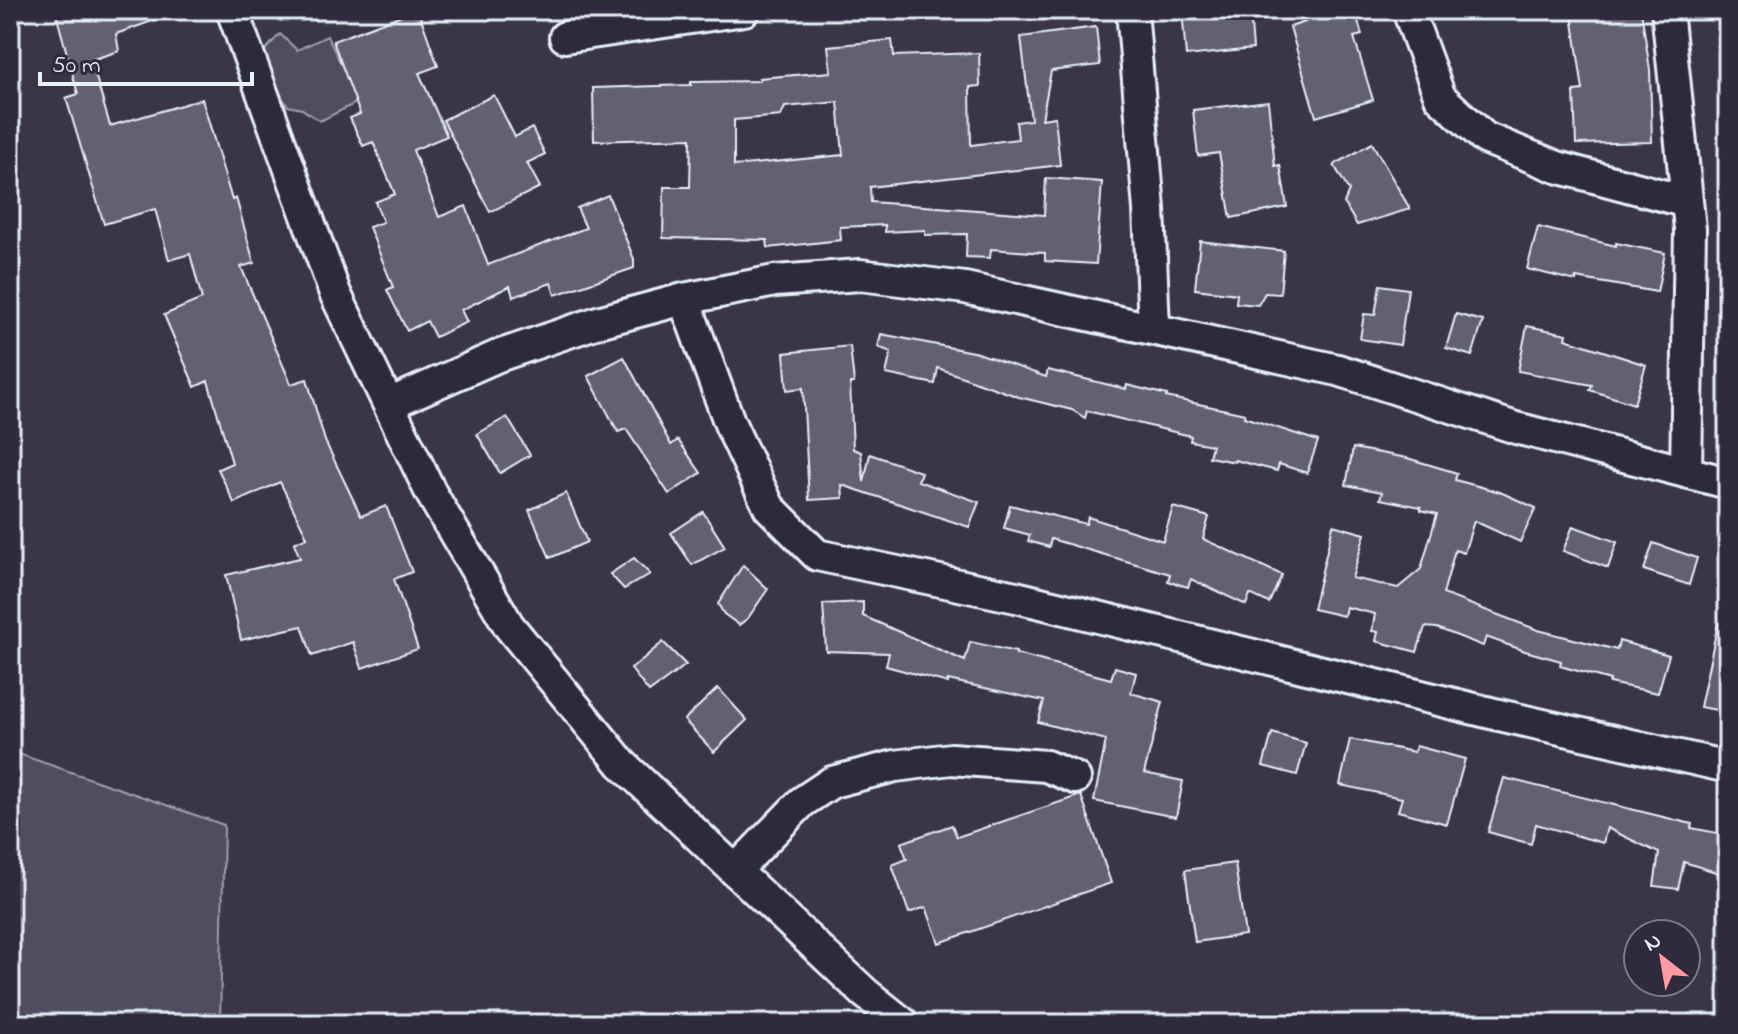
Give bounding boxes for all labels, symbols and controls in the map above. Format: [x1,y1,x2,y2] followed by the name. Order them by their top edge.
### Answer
[40,36,252,86] scale bar
[52,49,101,84] text: 50 m
[1622,918,1702,998] north arrow
[1639,926,1668,961] text: N

